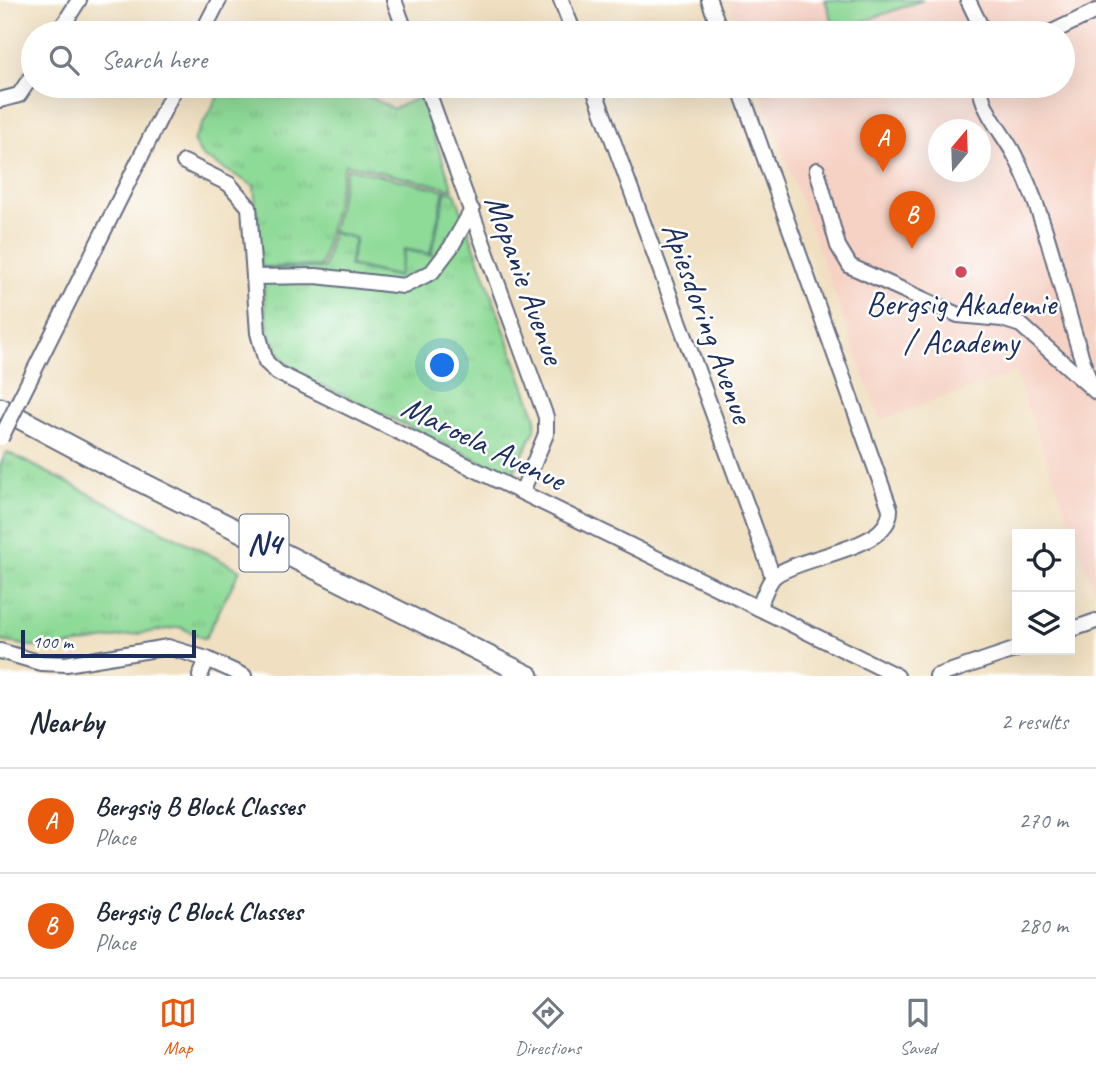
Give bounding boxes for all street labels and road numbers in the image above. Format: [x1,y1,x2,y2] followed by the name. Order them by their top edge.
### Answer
[475,189,576,372] street label: Mopanie Avenue
[652,216,765,431] street label: Apiesdoring Avenue
[395,385,574,501] street label: Maroela Avenue
[240,514,288,572] road number: N4

